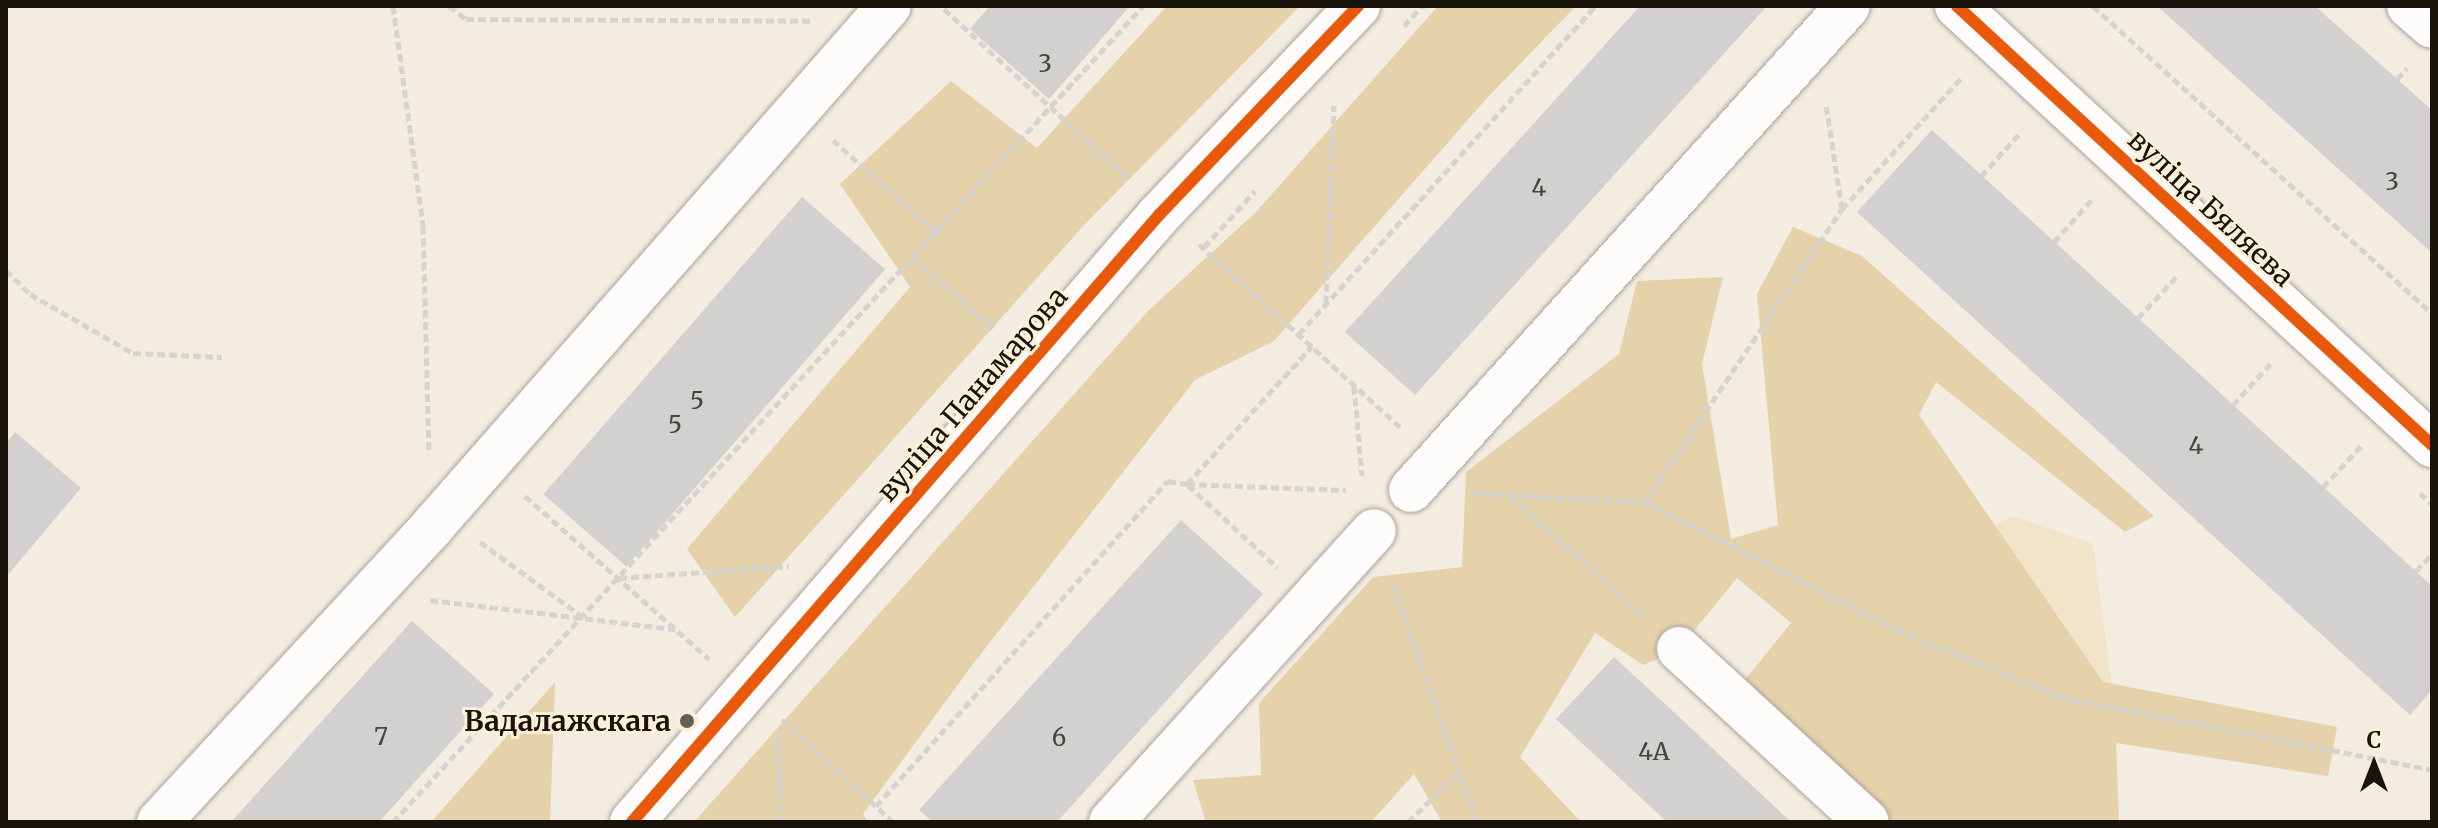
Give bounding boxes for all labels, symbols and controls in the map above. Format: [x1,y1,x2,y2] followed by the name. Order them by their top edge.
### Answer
[1038,50,1052,78] house number: 3
[2121,123,2301,293] street label: вуліца Бяляева
[2385,168,2399,196] house number: 3
[1532,174,1546,202] house number: 4
[870,280,1074,508] street label: вуліца Панамарова
[690,387,704,415] house number: 5
[668,411,682,439] house number: 5
[2189,432,2203,460] house number: 4
[464,704,671,738] place label: Вадалажскага
[678,712,696,730] marker: Вадалажскага
[374,723,388,751] house number: 7
[1052,724,1066,752] house number: 6
[2334,724,2414,804] north arrow
[2367,726,2381,754] text: С
[1638,738,1670,766] house number: 4А

